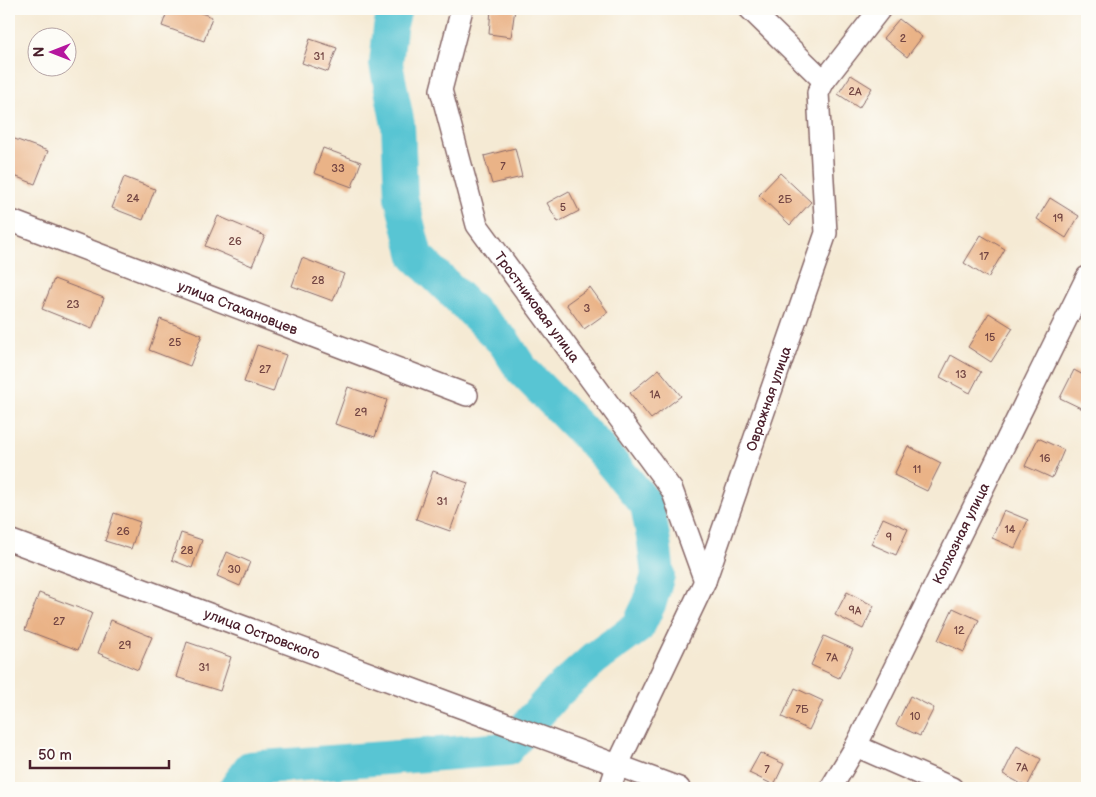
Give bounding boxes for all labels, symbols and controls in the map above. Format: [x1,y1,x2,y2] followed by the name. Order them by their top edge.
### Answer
[28,28,78,78] north arrow
[900,32,907,45] house number: 2
[31,47,48,57] text: N
[313,50,325,63] house number: 31
[848,85,862,98] house number: 2А
[500,160,506,173] house number: 7
[331,162,345,175] house number: 33
[126,192,140,205] house number: 24
[778,193,792,206] house number: 2Б
[560,201,566,214] house number: 5
[1053,212,1063,225] house number: 19
[228,235,242,248] house number: 26
[491,249,583,366] street label: Тростниковая улица
[979,250,989,263] house number: 17
[312,274,324,287] house number: 28
[175,277,301,339] street label: улица Стахановцев
[66,298,80,311] house number: 23
[584,302,591,315] house number: 3
[985,331,995,344] house number: 15
[169,336,181,349] house number: 25
[743,343,795,453] street label: Овражная улица
[259,363,272,376] house number: 27
[955,368,967,381] house number: 13
[650,388,661,401] house number: 1А
[355,406,367,419] house number: 29
[1040,452,1051,465] house number: 16
[913,463,921,476] house number: 11
[929,479,994,587] street label: Колхозная улица
[436,495,448,508] house number: 31
[1005,523,1016,536] house number: 14
[116,525,130,538] house number: 26
[886,531,892,544] house number: 9
[181,544,193,557] house number: 28
[227,563,241,576] house number: 30
[848,604,862,617] house number: 9А
[202,605,322,663] street label: улица Островского
[53,615,66,628] house number: 27
[954,624,965,637] house number: 12
[119,639,131,652] house number: 29
[826,651,838,664] house number: 7А
[198,661,210,674] house number: 31
[795,703,809,716] house number: 7Б
[910,710,921,723] house number: 10
[30,737,169,769] scale bar
[38,746,72,765] text: 50 m
[1016,761,1028,774] house number: 7А
[764,763,770,776] house number: 7

